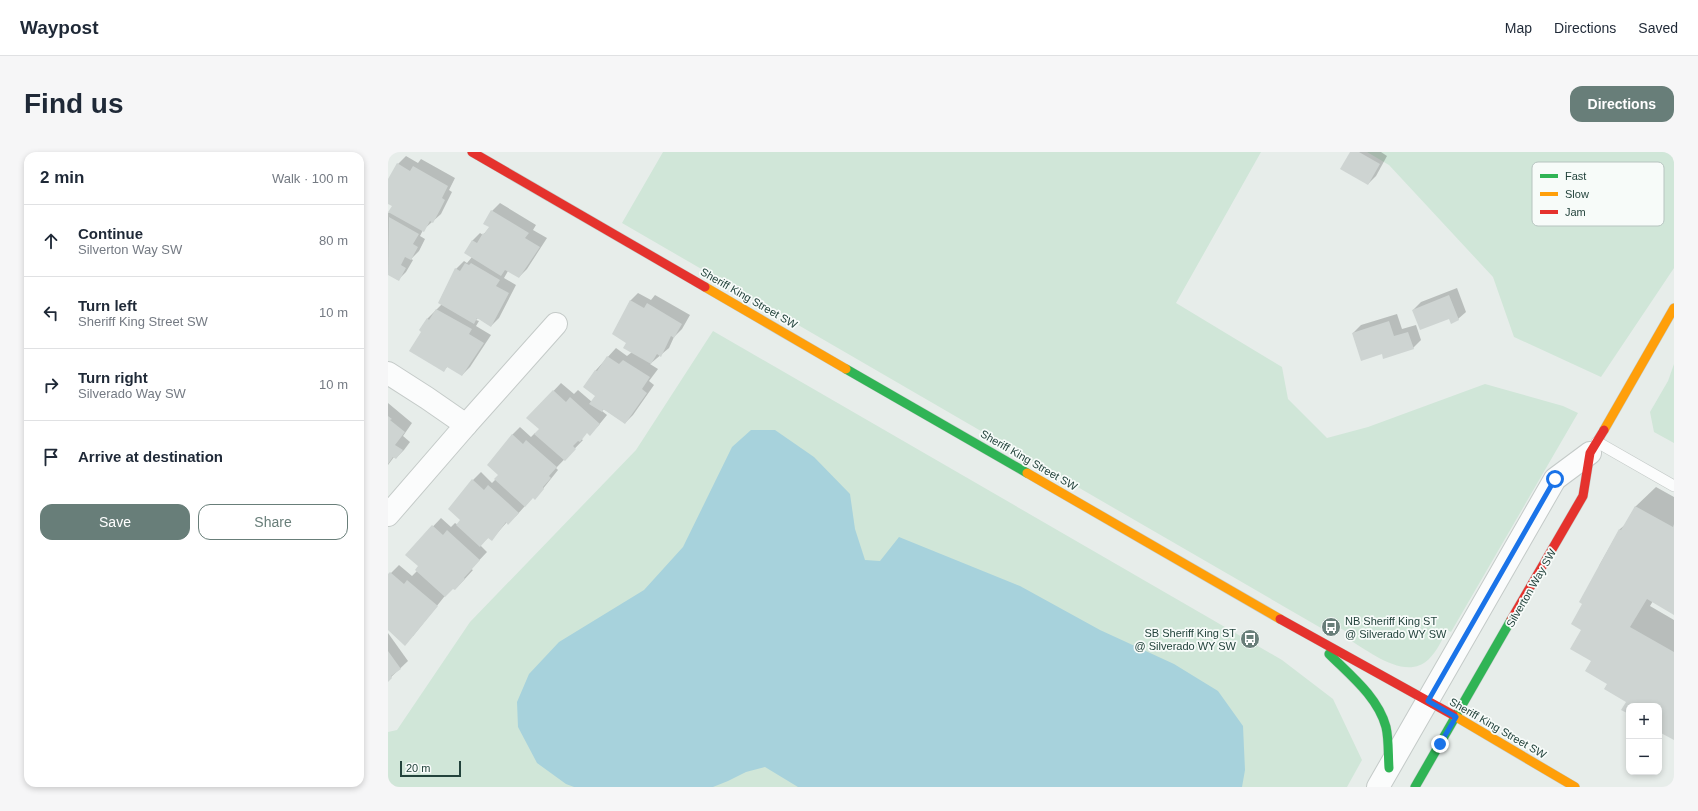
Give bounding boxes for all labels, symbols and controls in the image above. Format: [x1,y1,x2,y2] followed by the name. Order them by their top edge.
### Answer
[20,17,98,38] text: Waypost
[1505,20,1532,36] text: Map
[1554,20,1616,36] text: Directions
[1638,20,1678,36] text: Saved
[1570,86,1674,122] button: Directions
[24,88,124,119] text: Find us
[1532,162,1664,226] legend
[40,168,84,187] text: 2 min
[1565,170,1586,182] text: Fast
[272,171,348,186] text: Walk · 100 m
[1565,188,1589,200] text: Slow
[1565,206,1586,218] text: Jam
[78,225,143,242] text: Continue
[40,230,62,252] icon: ahead
[319,233,348,248] text: 80 m
[78,242,182,257] text: Silverton Way SW
[698,265,800,331] street label: Sheriff King Street SW
[78,297,137,314] text: Turn left
[40,302,62,324] icon: left
[319,305,348,320] text: 10 m
[78,314,208,329] text: Sheriff King Street SW
[78,369,148,386] text: Turn right
[40,374,62,396] icon: right
[319,377,348,392] text: 10 m
[78,386,186,401] text: Silverado Way SW
[978,427,1080,493] street label: Sheriff King Street SW
[40,446,62,468] icon: arrive
[78,448,223,465] text: Arrive at destination
[1546,470,1564,488] route start
[40,504,190,540] button: Save
[198,504,348,540] button: Share
[1504,546,1559,629] street label: Silverton Way SW
[1345,615,1447,640] place label: NB Sheriff King ST @ Silverado WY SW
[1320,616,1342,638] bus stop icon: NB Sheriff King ST @ Silverado WY SW
[1135,627,1237,652] place label: SB Sheriff King ST @ Silverado WY SW
[1239,628,1261,650] bus stop icon: SB Sheriff King ST @ Silverado WY SW
[1447,695,1549,761] street label: Sheriff King Street SW
[1626,703,1662,775] map controls
[1626,703,1662,739] button: +
[1431,735,1449,753] route end
[1626,739,1662,775] button: −
[400,759,461,778] scale bar
[406,762,430,774] text: 20 m

